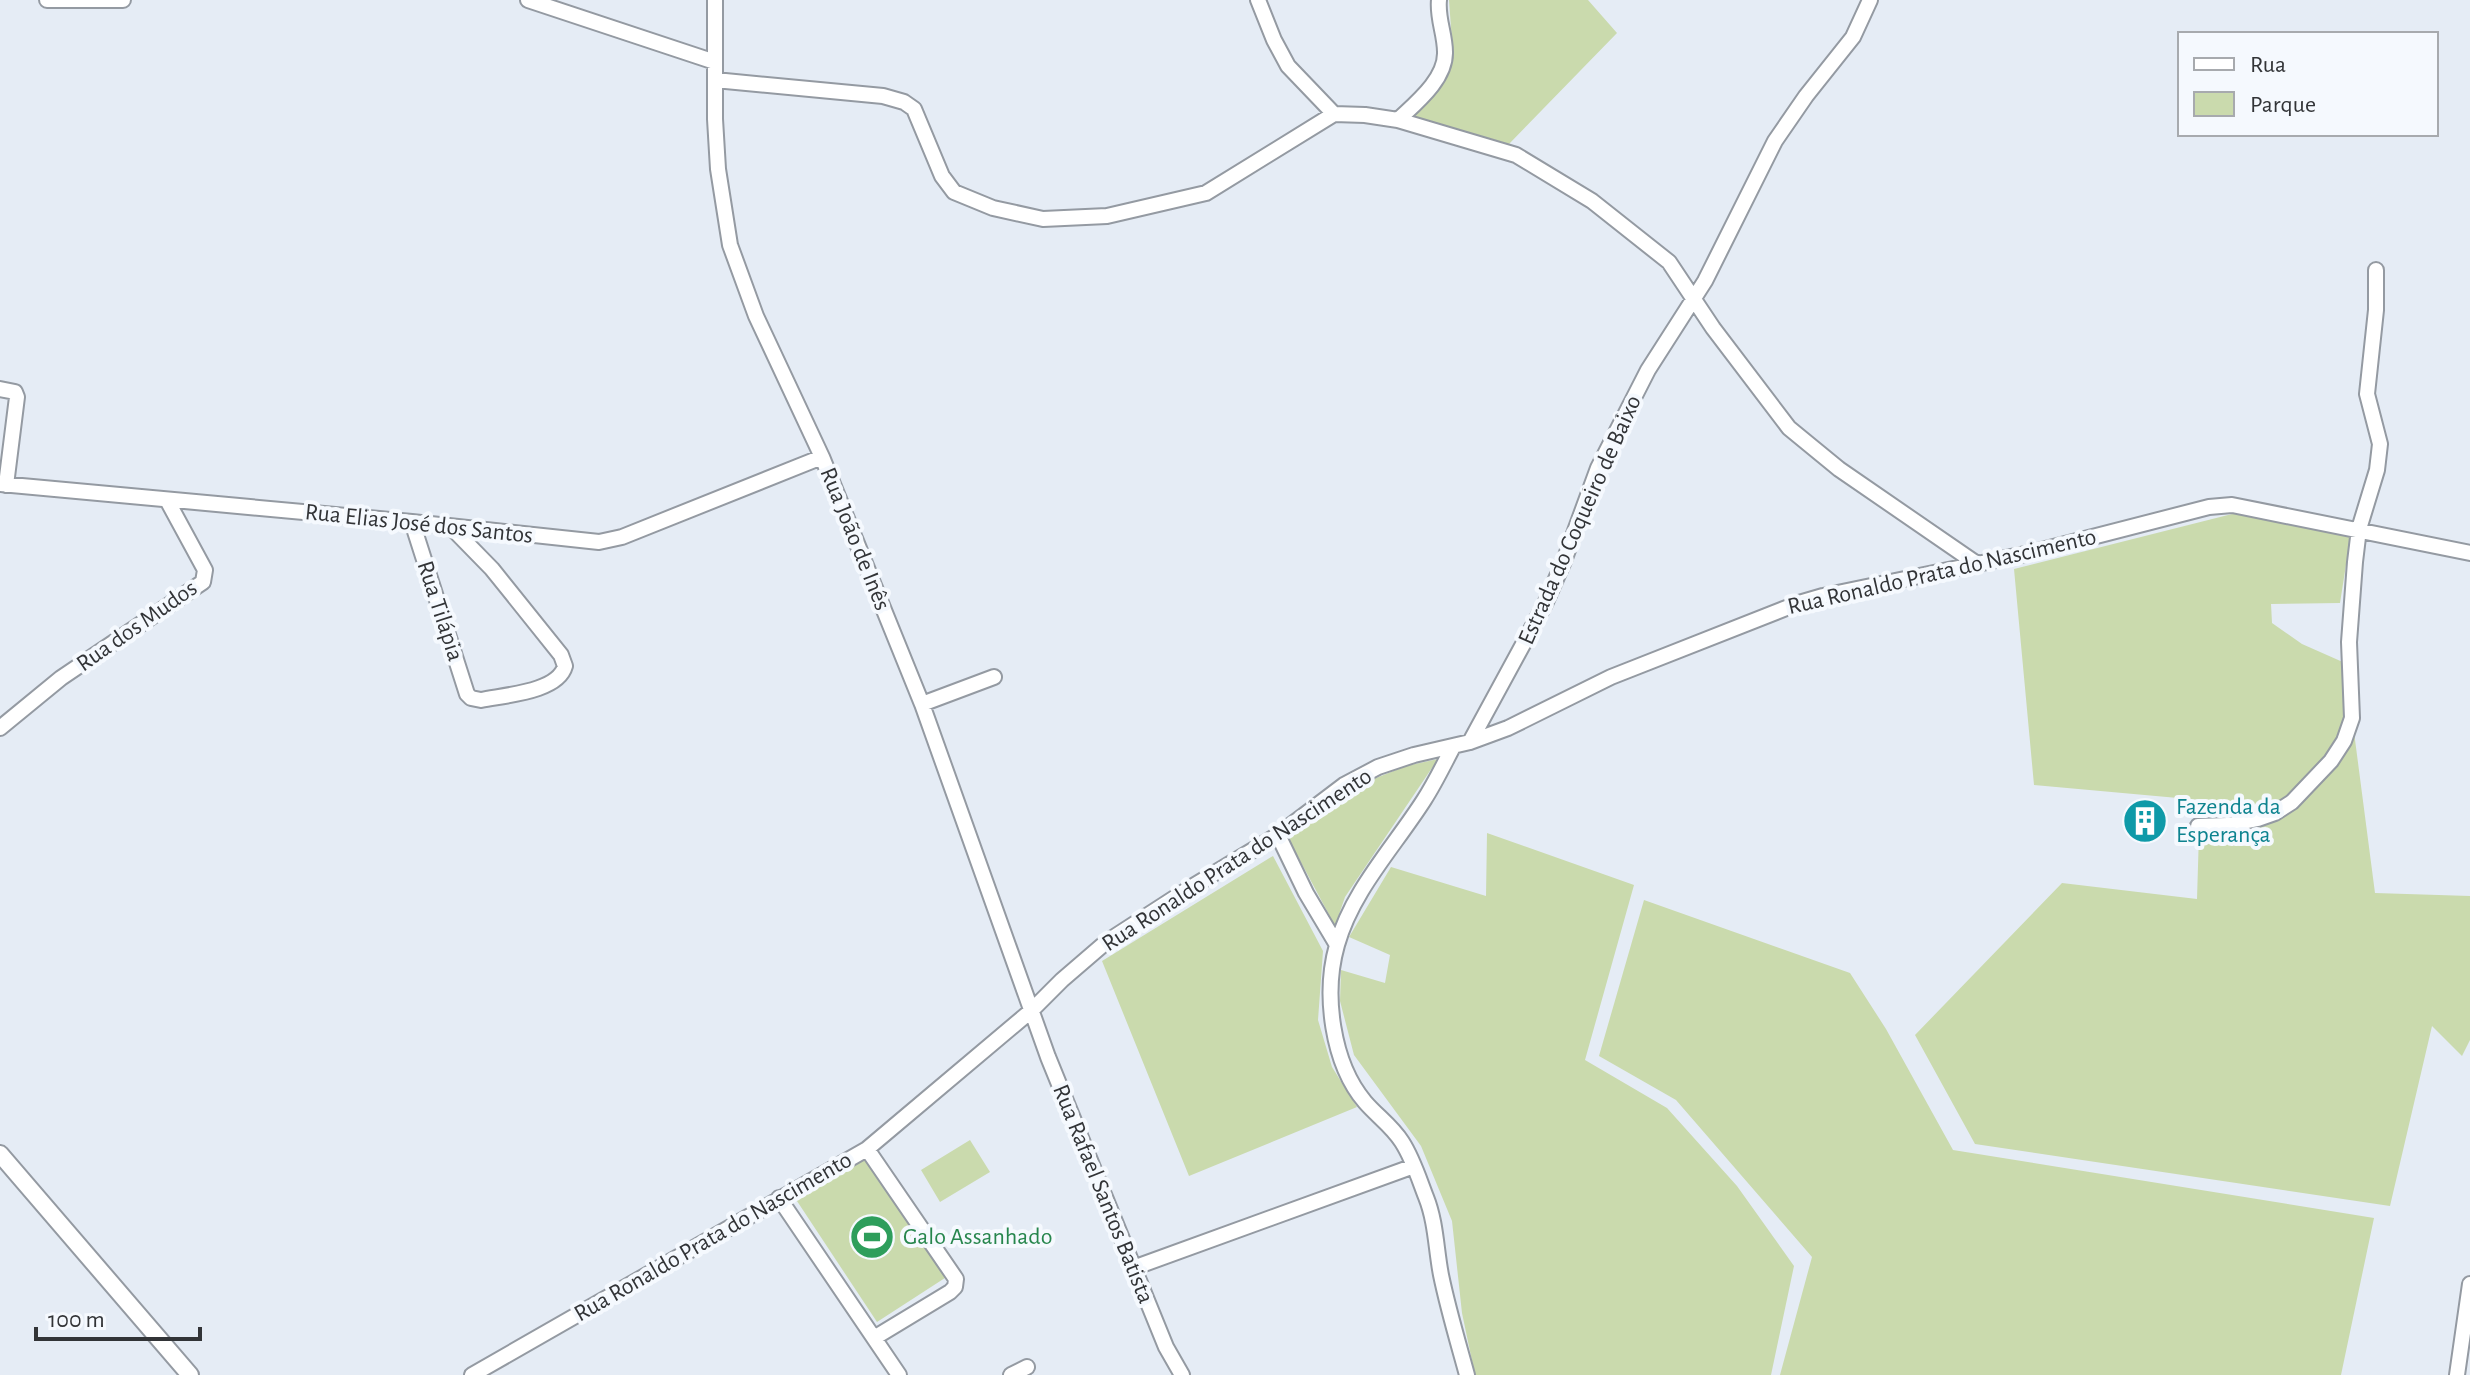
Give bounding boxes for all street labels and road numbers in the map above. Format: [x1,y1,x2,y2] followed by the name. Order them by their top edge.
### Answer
[1514,392,1646,648] street label: Estrada do Coqueiro de Baixo
[815,464,895,614] street label: Rua João de Inês
[304,500,534,548] street label: Rua Elias José dos Santos
[1785,525,2099,619] street label: Rua Ronaldo Prata do Nascimento
[413,558,467,664] street label: Rua Tilápia
[72,576,202,676] street label: Rua dos Mudos
[1098,764,1376,956] street label: Rua Ronaldo Prata do Nascimento
[1048,1081,1158,1307] street label: Rua Rafael Santos Batista
[570,1148,856,1326] street label: Rua Ronaldo Prata do Nascimento

